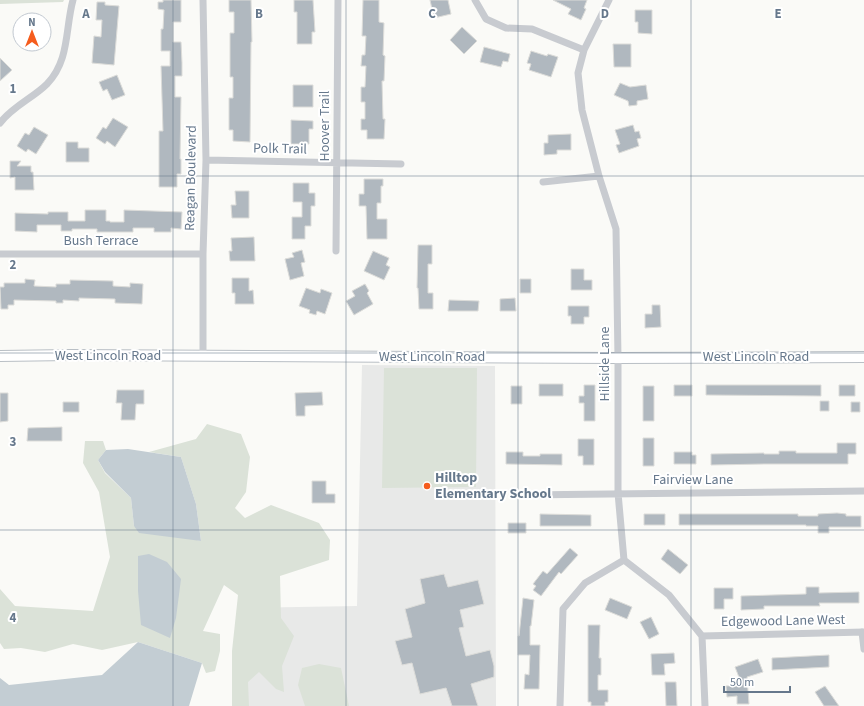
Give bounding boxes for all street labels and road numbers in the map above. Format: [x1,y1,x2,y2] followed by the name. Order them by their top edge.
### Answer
[315,90,335,161] street label: Hoover Trail
[180,125,202,231] street label: Reagan Boulevard
[253,139,308,159] street label: Polk Trail
[63,231,139,251] street label: Bush Terrace
[595,326,615,402] street label: Hillside Lane
[55,346,161,366] street label: West Lincoln Road
[379,347,485,367] street label: West Lincoln Road
[703,347,809,367] street label: West Lincoln Road
[653,470,733,490] street label: Fairview Lane
[721,610,846,632] street label: Edgewood Lane West

